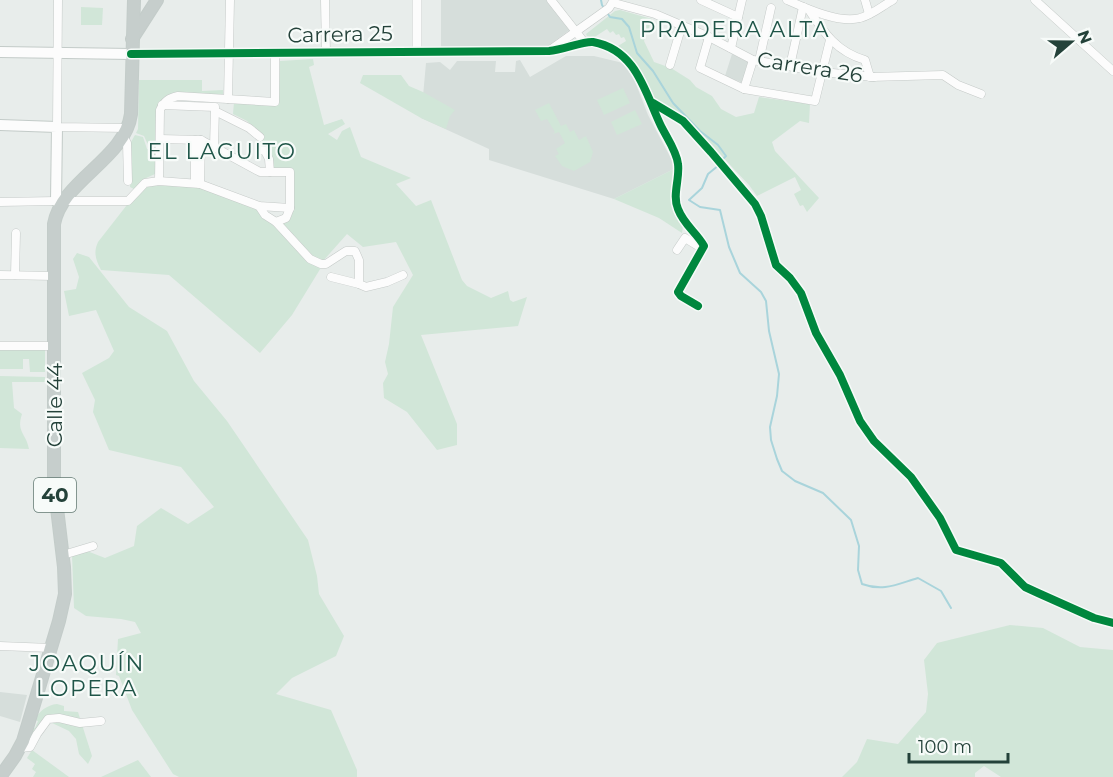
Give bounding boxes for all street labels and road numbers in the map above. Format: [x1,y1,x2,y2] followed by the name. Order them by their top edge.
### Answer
[287,21,393,47] street label: Carrera 25
[756,46,865,88] street label: Carrera 26
[42,363,67,447] street label: Calle 44
[34,478,76,512] road number: 40

